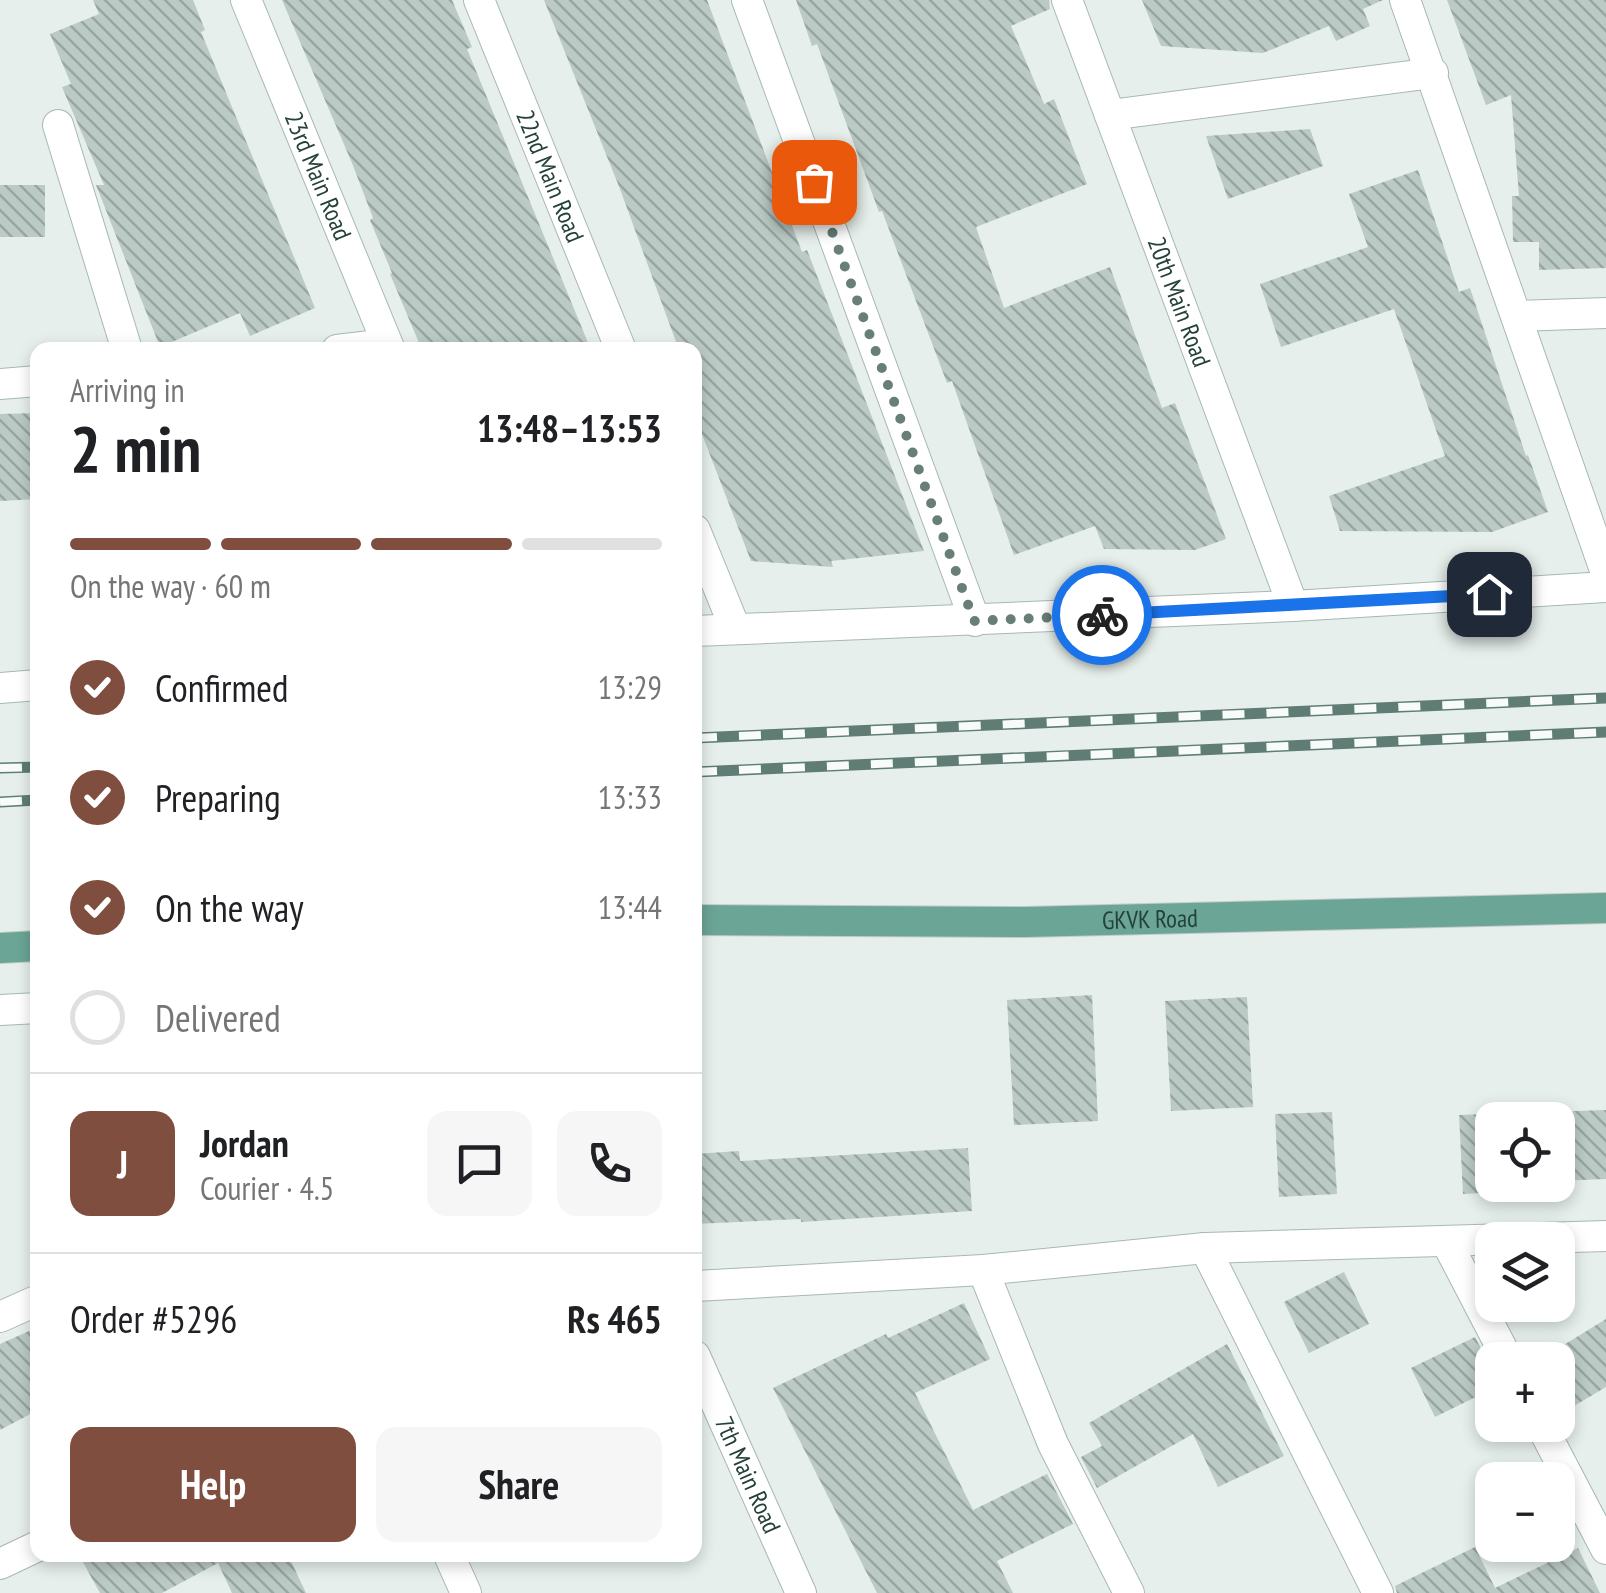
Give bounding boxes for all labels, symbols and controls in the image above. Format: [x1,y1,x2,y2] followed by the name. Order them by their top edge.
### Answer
[509,105,592,247] street label: 22nd Main Road
[278,107,359,245] street label: 23rd Main Road
[772,140,857,225] pin
[787,155,842,210] icon: bag
[1141,232,1218,371] street label: 20th Main Road
[70,369,185,411] text: Arriving in
[477,403,662,452] text: 13:48–13:53
[70,406,201,490] text: 2 min
[1447,552,1532,637] pin
[70,565,271,607] text: On the way · 60 m
[1052,565,1152,665] courier
[1462,567,1517,622] icon: home
[1075,588,1130,643] icon: bike
[70,660,125,715] icon: check
[155,663,288,712] text: Confirmed
[598,666,662,708] text: 13:29
[70,770,125,825] icon: check
[155,773,281,822] text: Preparing
[598,776,662,818] text: 13:33
[70,880,125,935] icon: check
[155,883,303,932] text: On the way
[598,886,662,928] text: 13:44
[1102,902,1198,936] street label: GKVK Road
[155,993,281,1042] text: Delivered
[1475,1102,1575,1562] map controls
[1475,1102,1575,1202] button: locate
[427,1111,532,1216] button: chat
[557,1111,662,1216] button: phone
[200,1118,289,1167] text: Jordan
[117,1139,128,1188] text: J
[200,1167,334,1209] text: Courier · 4.5
[1475,1222,1575,1322] button: layers
[70,1294,237,1343] text: Order #5296
[567,1294,662,1343] text: Rs 465
[1475,1342,1575,1442] button: +
[708,1411,788,1538] street label: 7th Main Road
[70,1427,356,1542] button: Help
[376,1427,662,1542] button: Share
[1475,1462,1575,1562] button: −

